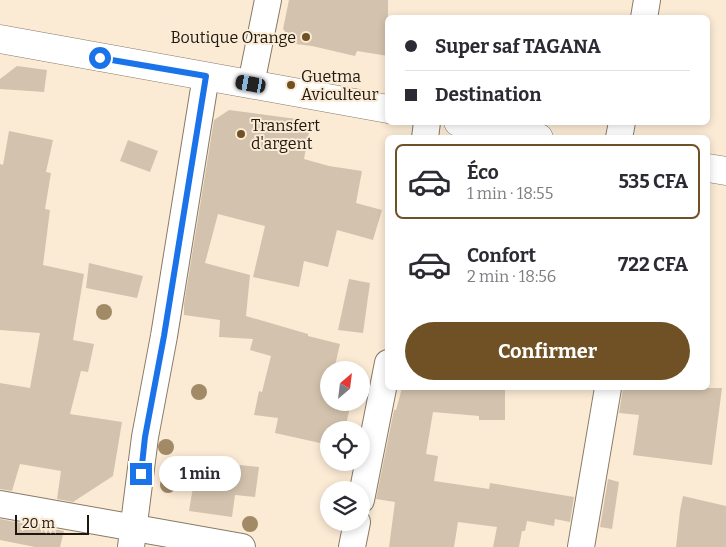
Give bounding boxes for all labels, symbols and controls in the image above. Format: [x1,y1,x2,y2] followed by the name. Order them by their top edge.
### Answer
[170,28,296,47] place label: Boutique Orange
[300,31,312,43] marker: Boutique Orange
[435,35,601,58] text: Super saf TAGANA
[89,47,111,69] route start
[301,67,378,104] place label: Guetma Aviculteur
[234,74,267,94] car
[285,79,297,91] marker: Guetma Aviculteur
[435,83,541,106] text: Destination
[251,116,320,153] place label: Transfert d'argent
[235,128,247,140] marker: Transfert d'argent
[407,159,452,204] icon: car
[467,161,499,184] text: Éco
[618,170,688,193] text: 535 CFA
[467,184,553,203] text: 1 min · 18:55
[407,242,452,287] icon: car
[467,244,536,267] text: Confort
[618,253,688,276] text: 722 CFA
[467,267,556,286] text: 2 min · 18:56
[405,322,690,380] button: Confirmer
[320,361,370,411] north arrow
[320,361,370,531] map controls
[320,421,370,471] button: locate
[158,456,241,492] callout: 1 min
[130,463,152,485] route end
[180,464,220,483] text: 1 min
[320,481,370,531] button: layers
[15,512,89,535] scale bar
[22,515,55,532] text: 20 m

